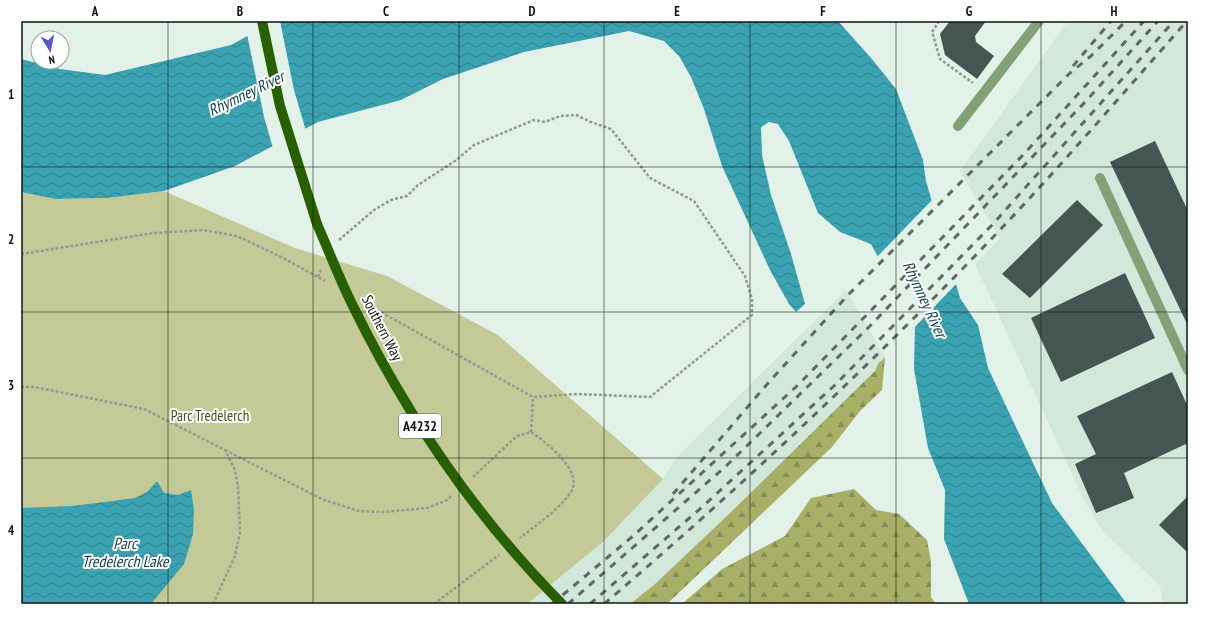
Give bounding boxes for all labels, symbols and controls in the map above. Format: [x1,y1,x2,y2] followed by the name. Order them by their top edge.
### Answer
[91,3,99,20] text: A
[237,3,243,20] text: B
[383,3,389,20] text: C
[529,3,536,20] text: D
[674,3,680,20] text: E
[820,3,826,20] text: F
[966,3,973,20] text: G
[1111,3,1118,20] text: H
[30,30,70,70] north arrow
[48,52,56,67] text: N
[205,65,289,120] water label: Rhymney River
[8,86,14,103] text: 1
[8,231,14,248] text: 2
[899,258,952,343] water label: Rhymney River
[358,292,407,364] street label: Southern Way
[8,377,14,394] text: 3
[171,406,249,425] park label: Parc Tredelerch
[399,414,441,438] road number: A4232
[8,522,15,539] text: 4
[82,533,170,571] water label: Parc Tredelerch Lake

